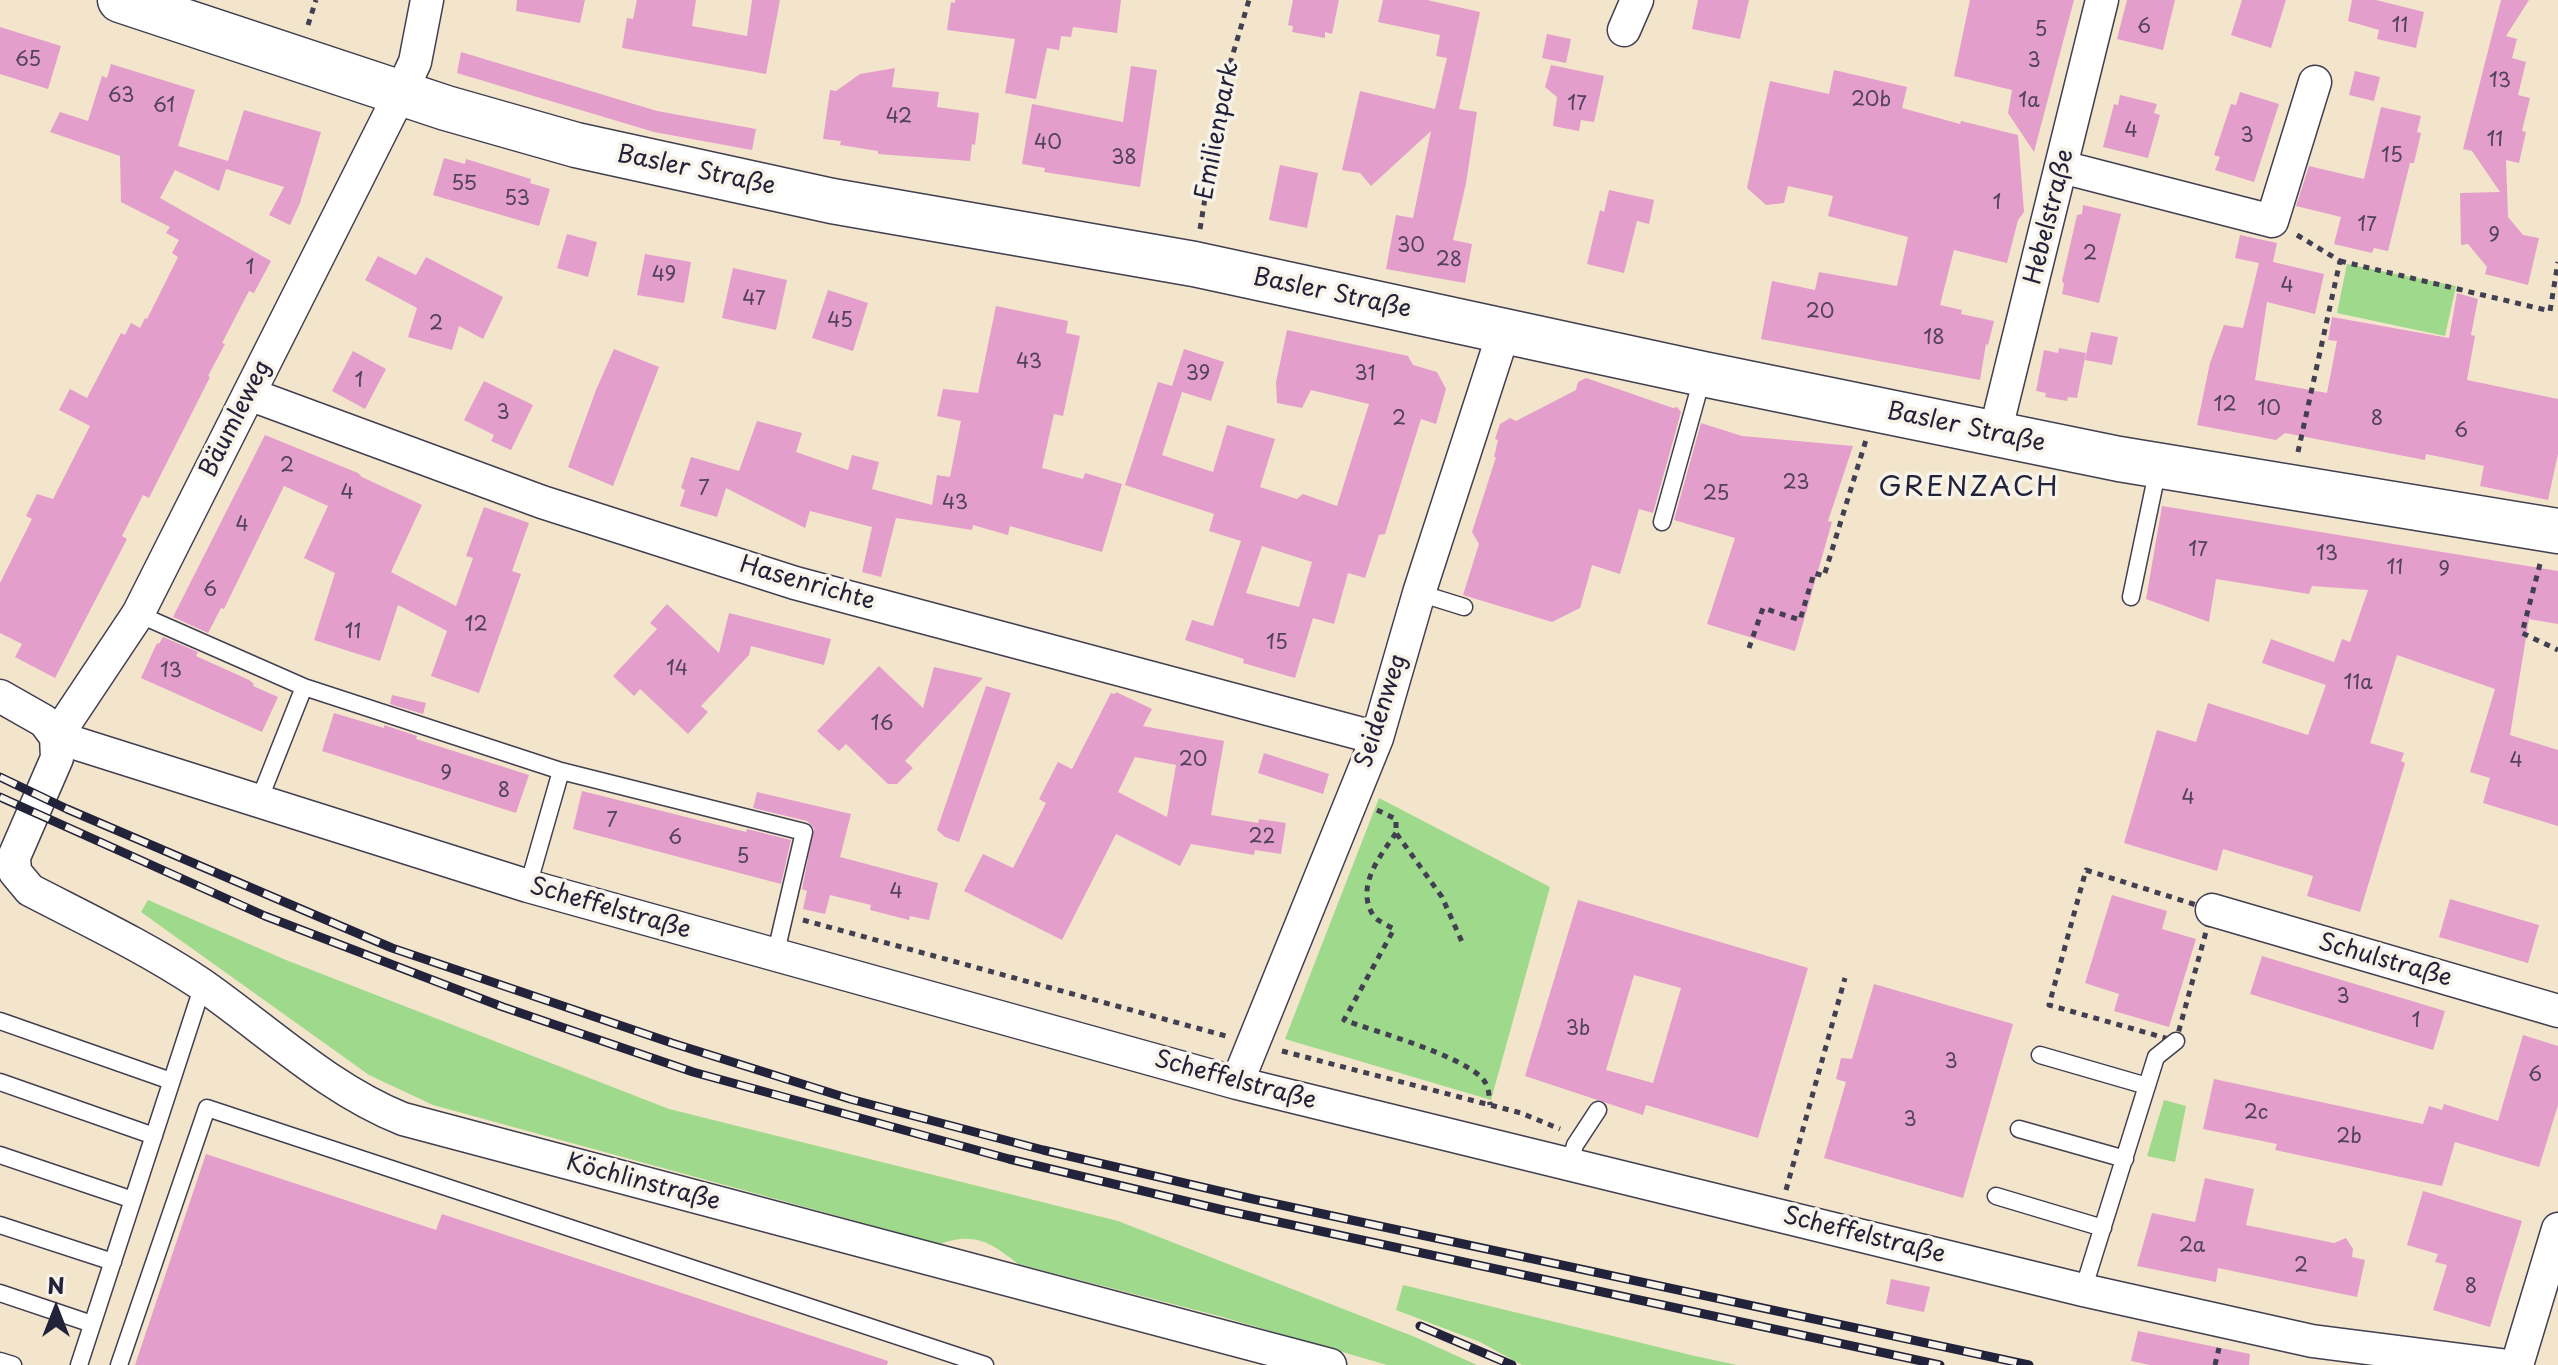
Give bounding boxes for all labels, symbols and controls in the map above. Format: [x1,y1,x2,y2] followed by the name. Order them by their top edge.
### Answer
[2392,14,2408,38] house number: 11
[2137,15,2151,39] house number: 6
[2035,18,2047,42] house number: 5
[15,48,41,72] house number: 65
[2027,49,2041,73] house number: 3
[1191,60,1245,202] street label: Emilienpark
[2489,69,2511,93] house number: 13
[108,84,134,108] house number: 63
[1851,88,1891,112] house number: 20b
[2018,89,2040,113] house number: 1a
[1567,92,1587,116] house number: 17
[153,94,175,118] house number: 61
[886,105,912,129] house number: 42
[2124,119,2138,143] house number: 4
[2240,124,2254,148] house number: 3
[2487,128,2503,152] house number: 11
[1034,131,1062,155] house number: 40
[614,140,778,202] street label: Basler Straße
[2381,144,2403,168] house number: 15
[1111,146,1137,170] house number: 38
[2019,146,2081,288] street label: Hebelstraße
[451,172,477,196] house number: 55
[504,187,530,211] house number: 53
[1993,191,2001,215] house number: 1
[2357,213,2377,237] house number: 17
[2488,224,2500,248] house number: 9
[1397,234,1425,258] house number: 30
[2083,242,2097,266] house number: 2
[1436,248,1462,272] house number: 28
[246,256,254,280] house number: 1
[652,263,676,287] house number: 49
[1250,263,1414,325] street label: Basler Straße
[2280,274,2294,298] house number: 4
[742,287,766,311] house number: 47
[1806,300,1834,324] house number: 20
[827,309,853,333] house number: 45
[429,312,443,336] house number: 2
[1923,326,1945,350] house number: 18
[1016,350,1042,374] house number: 43
[194,356,278,482] street label: Bäumleweg
[1186,362,1210,386] house number: 39
[1355,362,1375,386] house number: 31
[355,369,363,393] house number: 1
[2213,393,2237,417] house number: 12
[1884,397,2048,459] street label: Basler Straße
[2257,397,2281,421] house number: 10
[496,401,510,425] house number: 3
[1392,407,1406,431] house number: 2
[2371,407,2383,431] house number: 8
[2454,419,2468,443] house number: 6
[280,454,294,478] house number: 2
[1782,471,1810,495] house number: 23
[1878,471,2060,505] district label: GRENZACH
[698,477,710,501] house number: 7
[340,481,354,505] house number: 4
[1703,482,1729,506] house number: 25
[942,491,968,515] house number: 43
[235,513,249,537] house number: 4
[2188,538,2208,562] house number: 17
[2316,542,2338,566] house number: 13
[736,551,878,617] street label: Hasenrichte
[2387,556,2403,580] house number: 11
[2438,558,2450,582] house number: 9
[203,578,217,602] house number: 6
[464,613,488,637] house number: 12
[345,620,361,644] house number: 11
[1266,631,1288,655] house number: 15
[1350,650,1414,772] street label: Seidenweg
[666,657,688,681] house number: 14
[160,659,182,683] house number: 13
[2343,671,2373,695] house number: 11a
[871,712,893,736] house number: 16
[1179,748,1207,772] house number: 20
[2509,749,2523,773] house number: 4
[440,762,452,786] house number: 9
[498,779,510,803] house number: 8
[2181,786,2195,810] house number: 4
[606,809,618,833] house number: 7
[1249,825,1275,849] house number: 22
[668,826,682,850] house number: 6
[737,845,749,869] house number: 5
[526,872,694,946] street label: Scheffelstraße
[889,880,903,904] house number: 4
[2315,928,2455,994] street label: Schulstraße
[2336,985,2350,1009] house number: 3
[2412,1009,2420,1033] house number: 1
[1566,1017,1590,1041] house number: 3b
[1151,1046,1319,1116] street label: Scheffelstraße
[1944,1050,1958,1074] house number: 3
[2528,1063,2542,1087] house number: 6
[2244,1101,2268,1125] house number: 2c
[1903,1108,1917,1132] house number: 3
[2336,1125,2362,1149] house number: 2b
[563,1149,723,1217] street label: Köchlinstraße
[1780,1202,1948,1270] street label: Scheffelstraße
[2179,1234,2205,1258] house number: 2a
[2294,1254,2308,1278] house number: 2
[47,1268,65,1301] text: N
[16,1269,96,1349] north arrow
[2465,1275,2477,1299] house number: 8

